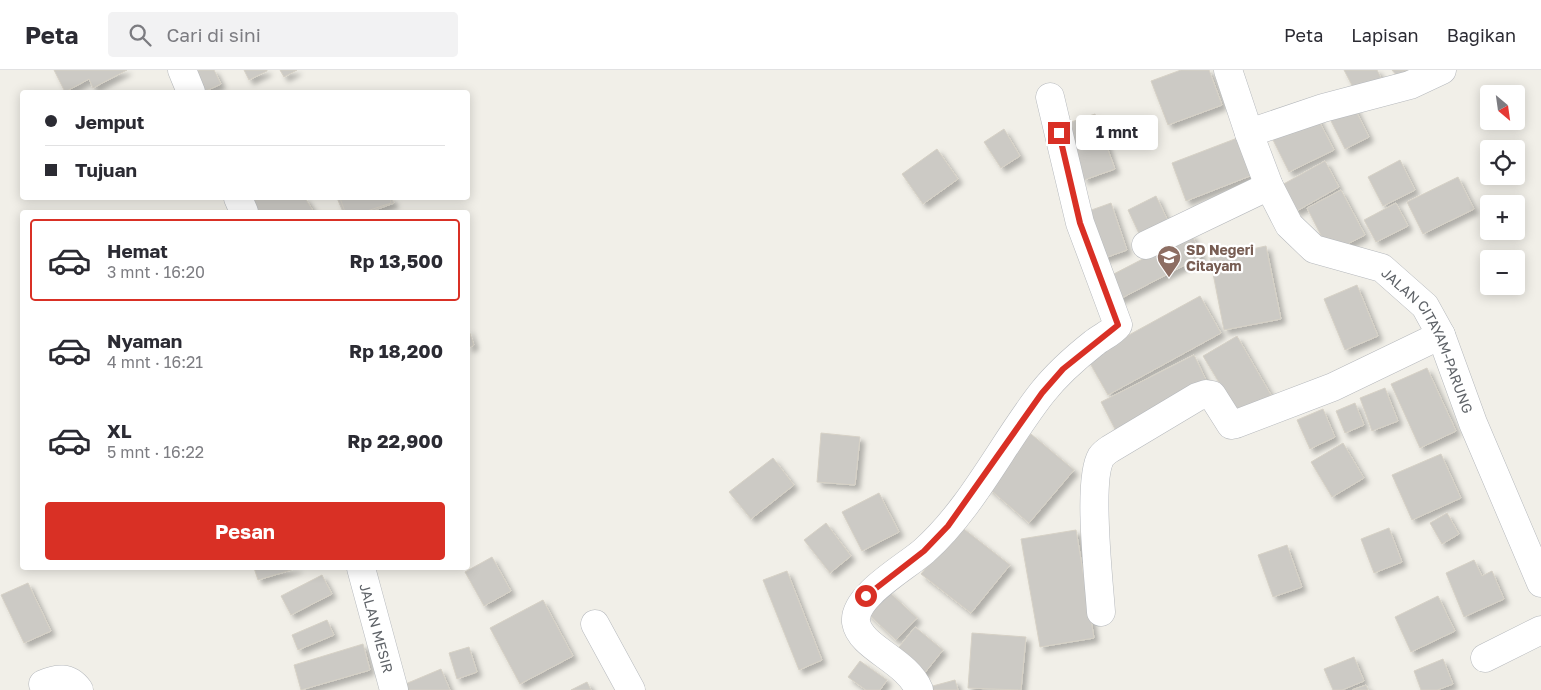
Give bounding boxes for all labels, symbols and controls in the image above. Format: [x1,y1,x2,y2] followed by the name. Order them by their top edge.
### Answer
[108,12,458,57] search box
[25,20,78,49] text: Peta
[126,21,154,49] icon: search
[166,23,261,46] text: Cari di sini
[1284,24,1323,46] text: Peta
[1351,24,1419,46] text: Lapisan
[1447,24,1516,46] text: Bagikan
[1480,85,1525,130] north arrow
[1480,85,1525,295] map controls
[75,110,144,133] text: Jemput
[1076,116,1159,150] callout: 1 mnt
[1048,122,1070,144] route end
[1096,122,1138,142] text: 1 mnt
[1480,140,1525,185] button: locate
[75,158,137,181] text: Tujuan
[1480,195,1525,240] button: +
[47,238,92,283] icon: car
[107,239,168,262] text: Hemat
[1186,241,1254,274] place label: SD Negeri Citayam
[1156,244,1182,278] school or university icon: SD Negeri Citayam
[350,249,443,272] text: Rp 13,500
[1480,250,1525,295] button: −
[107,262,205,282] text: 3 mnt · 16:20
[1378,263,1477,415] street label: JALAN CITAYAM-PARUNG
[47,328,92,373] icon: car
[107,329,182,352] text: Nyaman
[349,339,443,362] text: Rp 18,200
[107,352,203,372] text: 4 mnt · 16:21
[47,418,92,463] icon: car
[107,419,132,442] text: XL
[347,429,443,452] text: Rp 22,900
[107,442,204,462] text: 5 mnt · 16:22
[45,502,445,560] button: Pesan
[357,581,397,675] street label: JALAN MESIR
[855,585,877,607] route start

